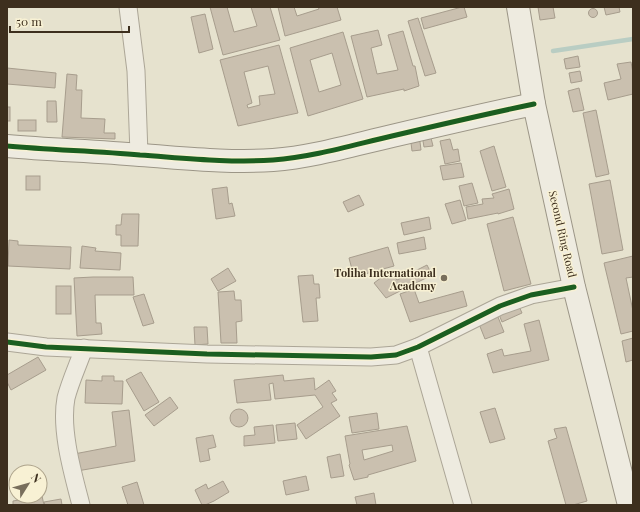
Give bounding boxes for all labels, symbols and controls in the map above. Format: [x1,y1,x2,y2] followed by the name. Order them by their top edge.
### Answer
[10,8,129,34] scale bar
[16,13,42,29] text: 50 m
[546,189,580,280] street label: Second Ring Road
[334,265,437,293] place label: Toliha International Academy
[439,273,449,283] marker: Toliha International Academy
[8,464,48,504] north arrow
[28,470,45,485] text: N

